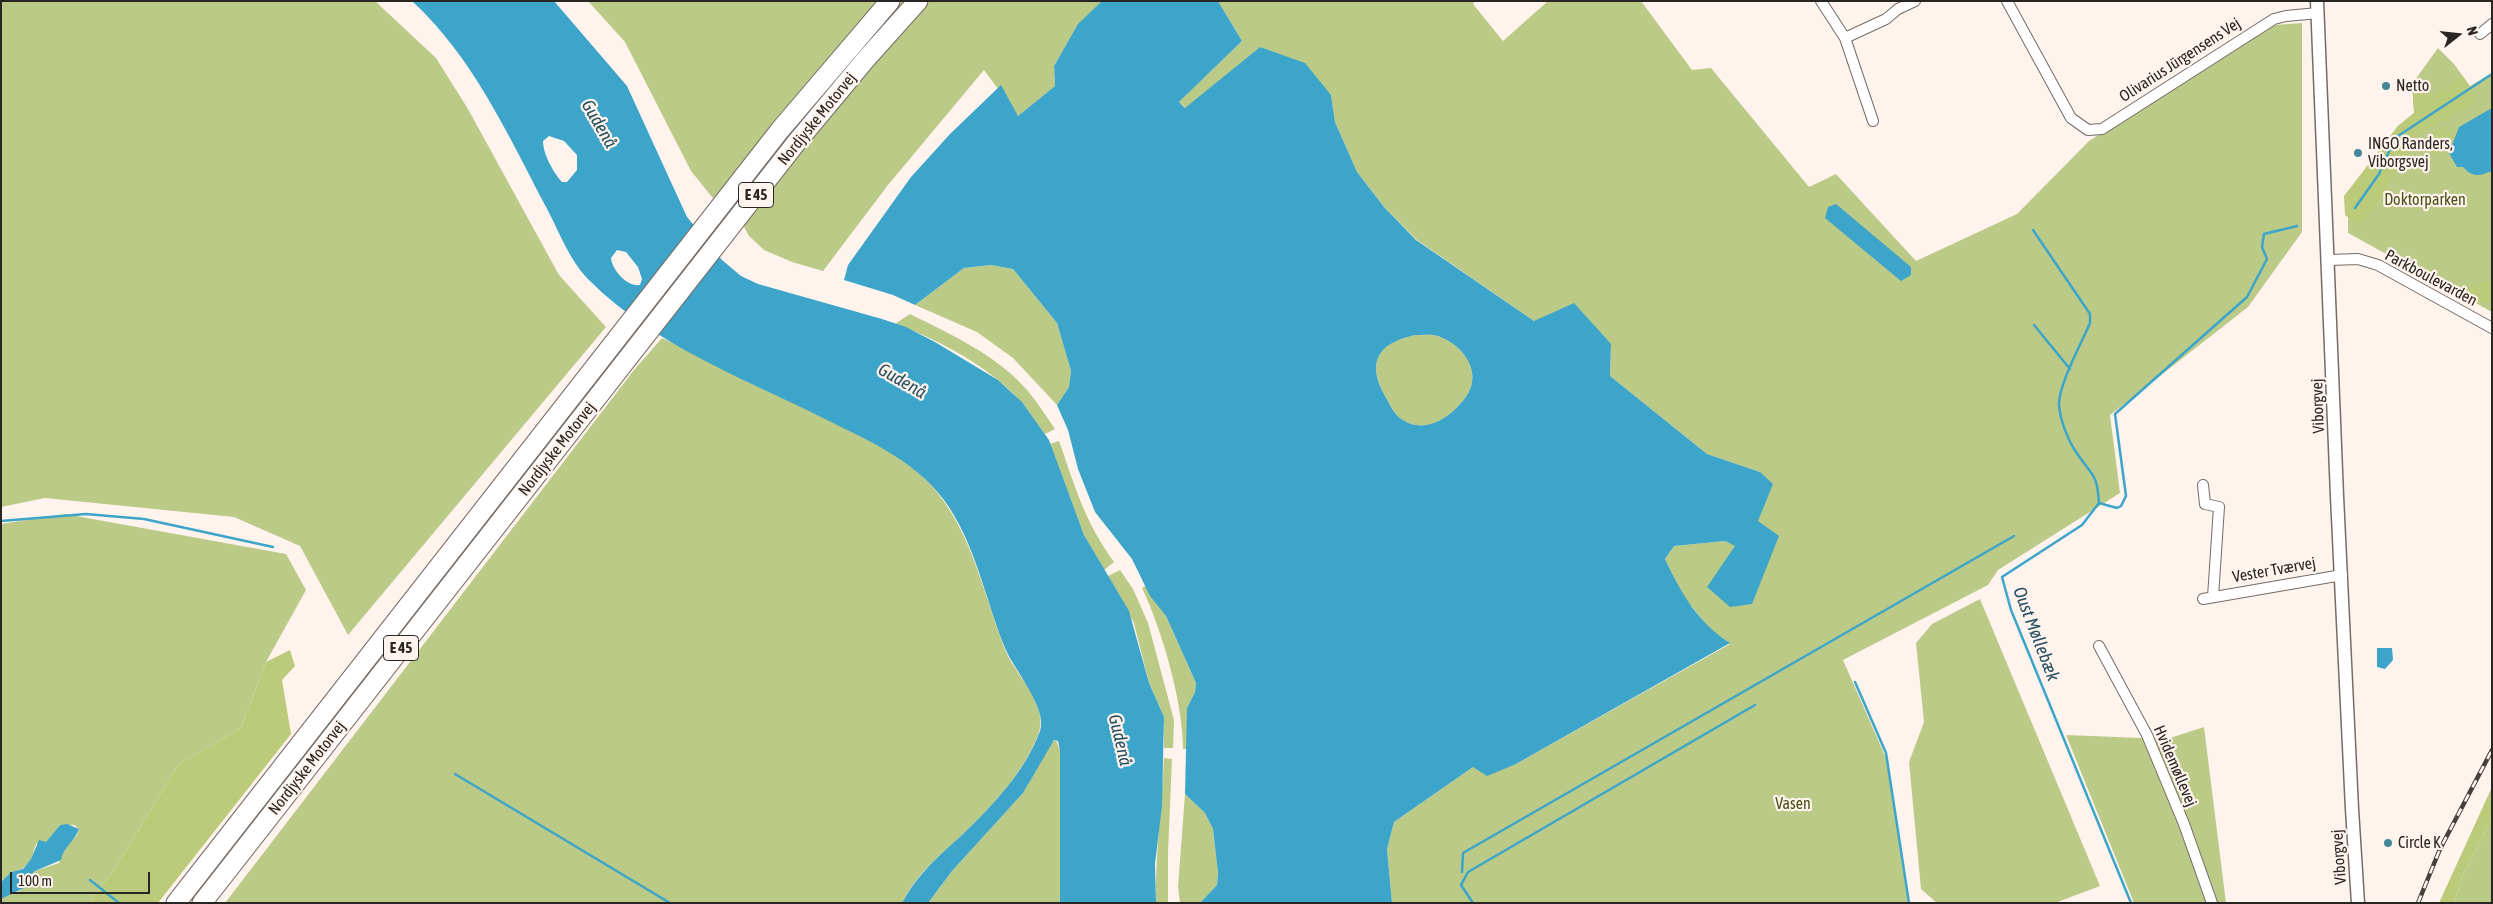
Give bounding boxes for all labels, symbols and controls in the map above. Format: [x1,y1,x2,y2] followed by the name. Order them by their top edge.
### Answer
[2433,10,2483,60] north arrow
[2116,14,2244,106] street label: Olivarius Jürgensens Vej
[2464,25,2481,37] text: N
[774,69,860,169] street label: Nordjyske Motorvej
[2396,76,2429,96] place label: Netto
[2380,80,2392,92] marker: Netto
[577,96,621,152] water label: Gudenå
[2368,134,2453,172] place label: INGO Randers, Viborgsvej
[2352,147,2364,159] marker: INGO Randers, Viborgsvej
[738,182,774,208] road number: E 45
[2384,190,2466,210] park label: Doktorparken
[2381,246,2481,310] street label: Parkboulevarden
[874,359,930,403] water label: Gudenå
[2307,378,2329,434] street label: Viborgvej
[514,398,600,500] street label: Nordjyske Motorvej
[2231,553,2317,587] street label: Vester Tværvej
[2008,584,2064,684] water label: Oust Møllebæk
[384,636,418,660] road number: E 45
[1104,712,1136,768] water label: Gudenå
[264,717,350,819] street label: Nordjyske Motorvej
[2149,723,2201,809] street label: Hvidemøllevej
[1775,794,1811,814] park label: Vasen
[2328,829,2350,885] street label: Viborgvej
[2398,833,2441,853] place label: Circle K
[2382,837,2394,849] marker: Circle K
[12,862,152,894] scale bar
[18,872,52,889] text: 100 m

